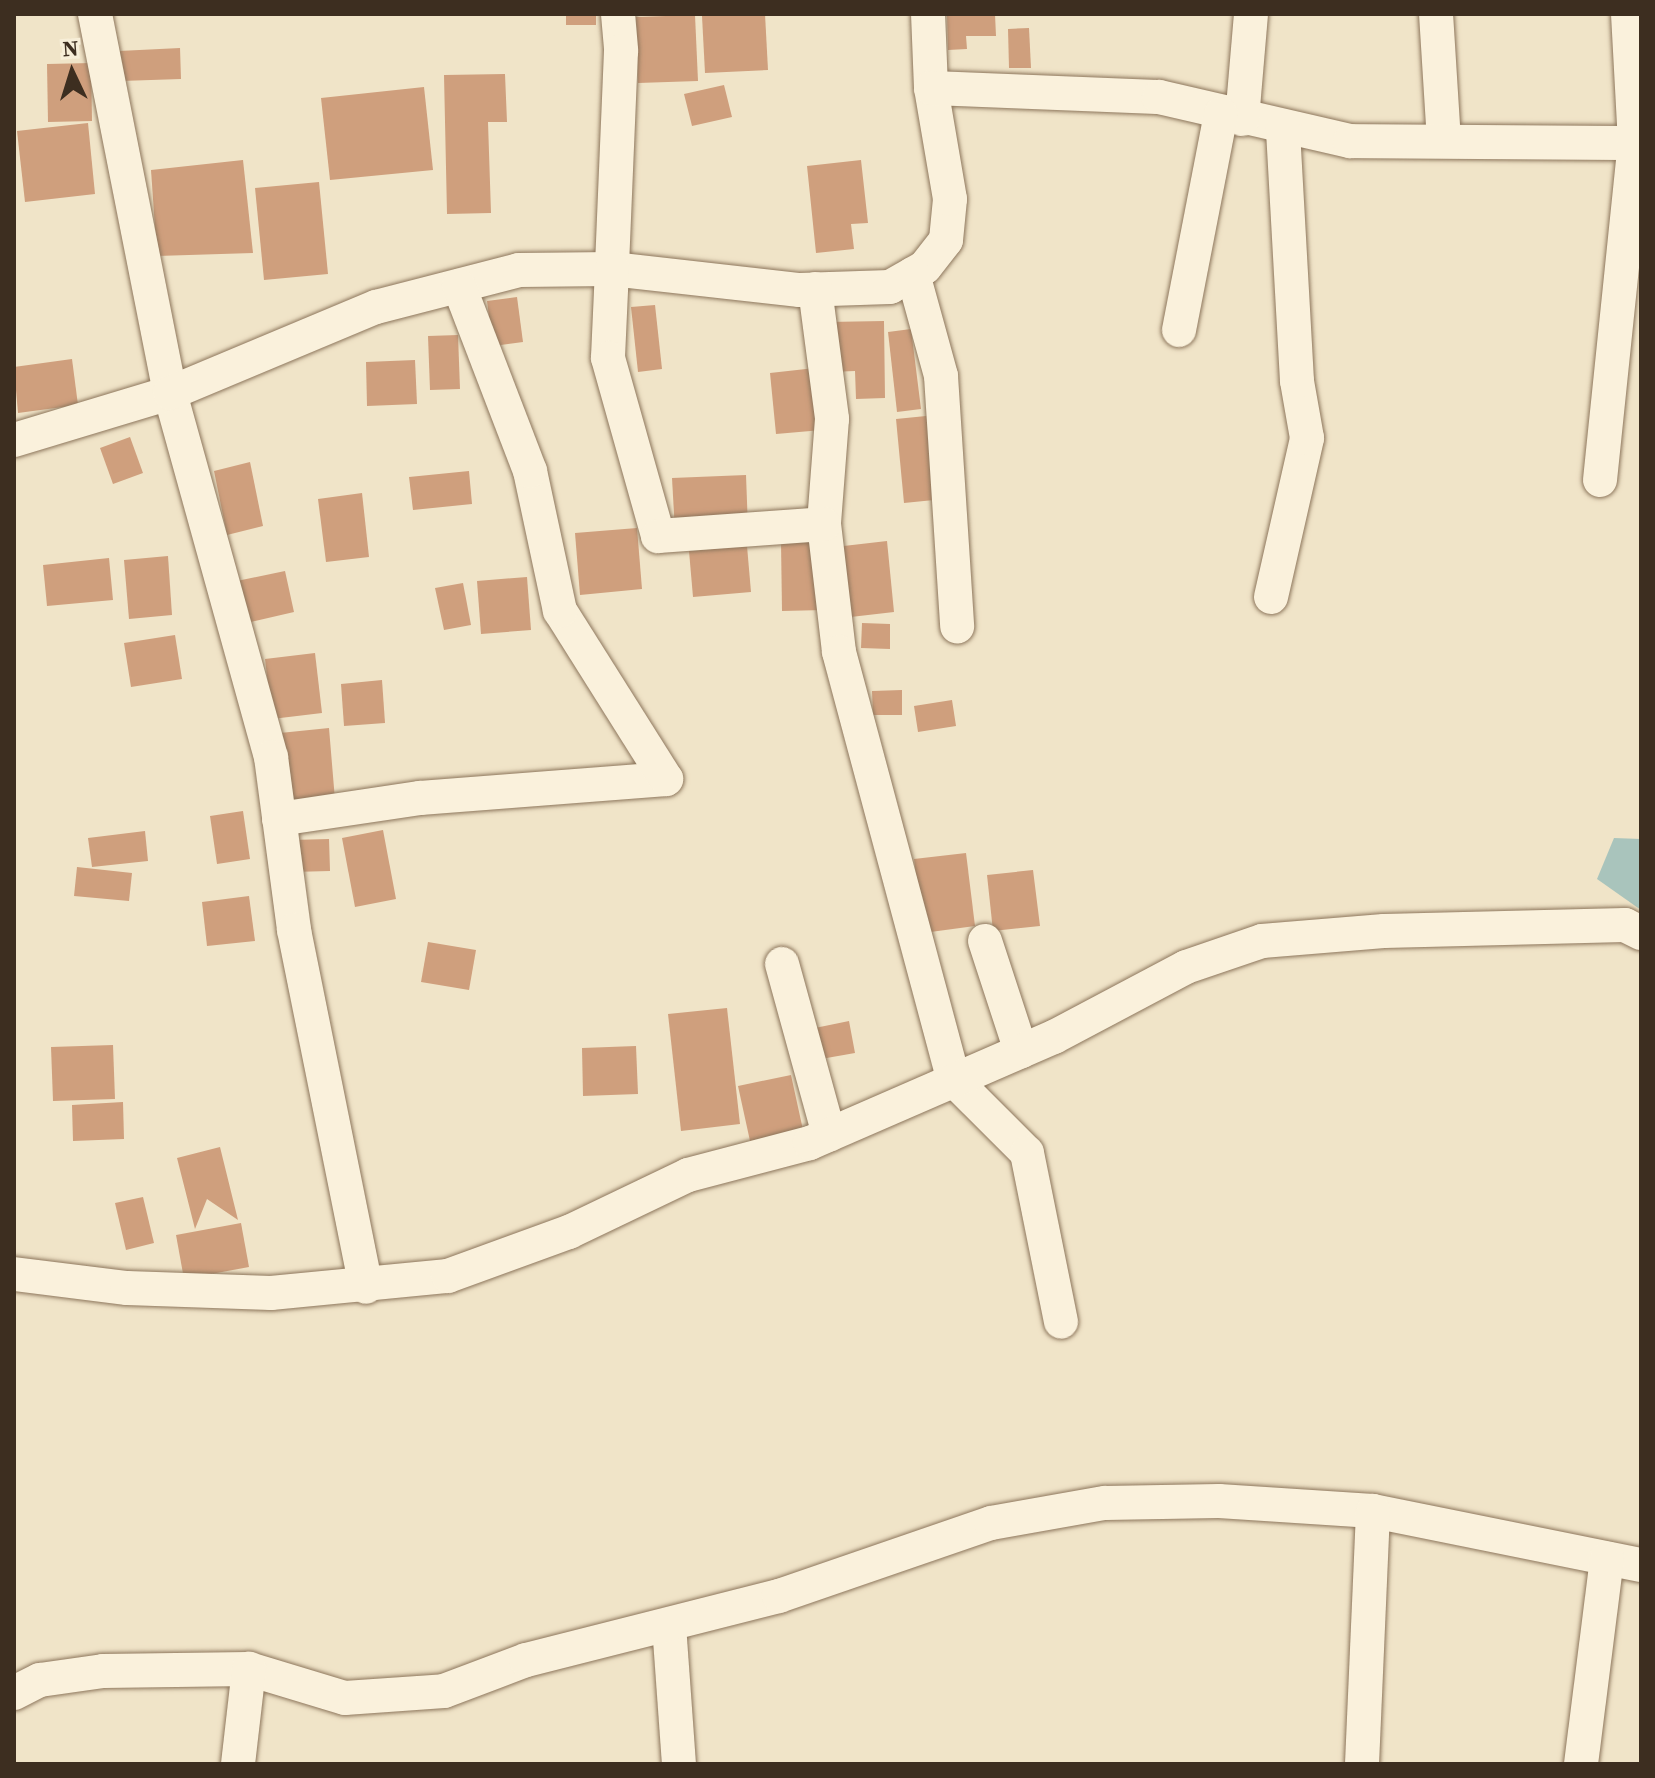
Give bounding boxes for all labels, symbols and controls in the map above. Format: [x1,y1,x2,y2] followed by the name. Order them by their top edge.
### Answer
[32,32,112,112] north arrow
[61,33,79,64] text: N

